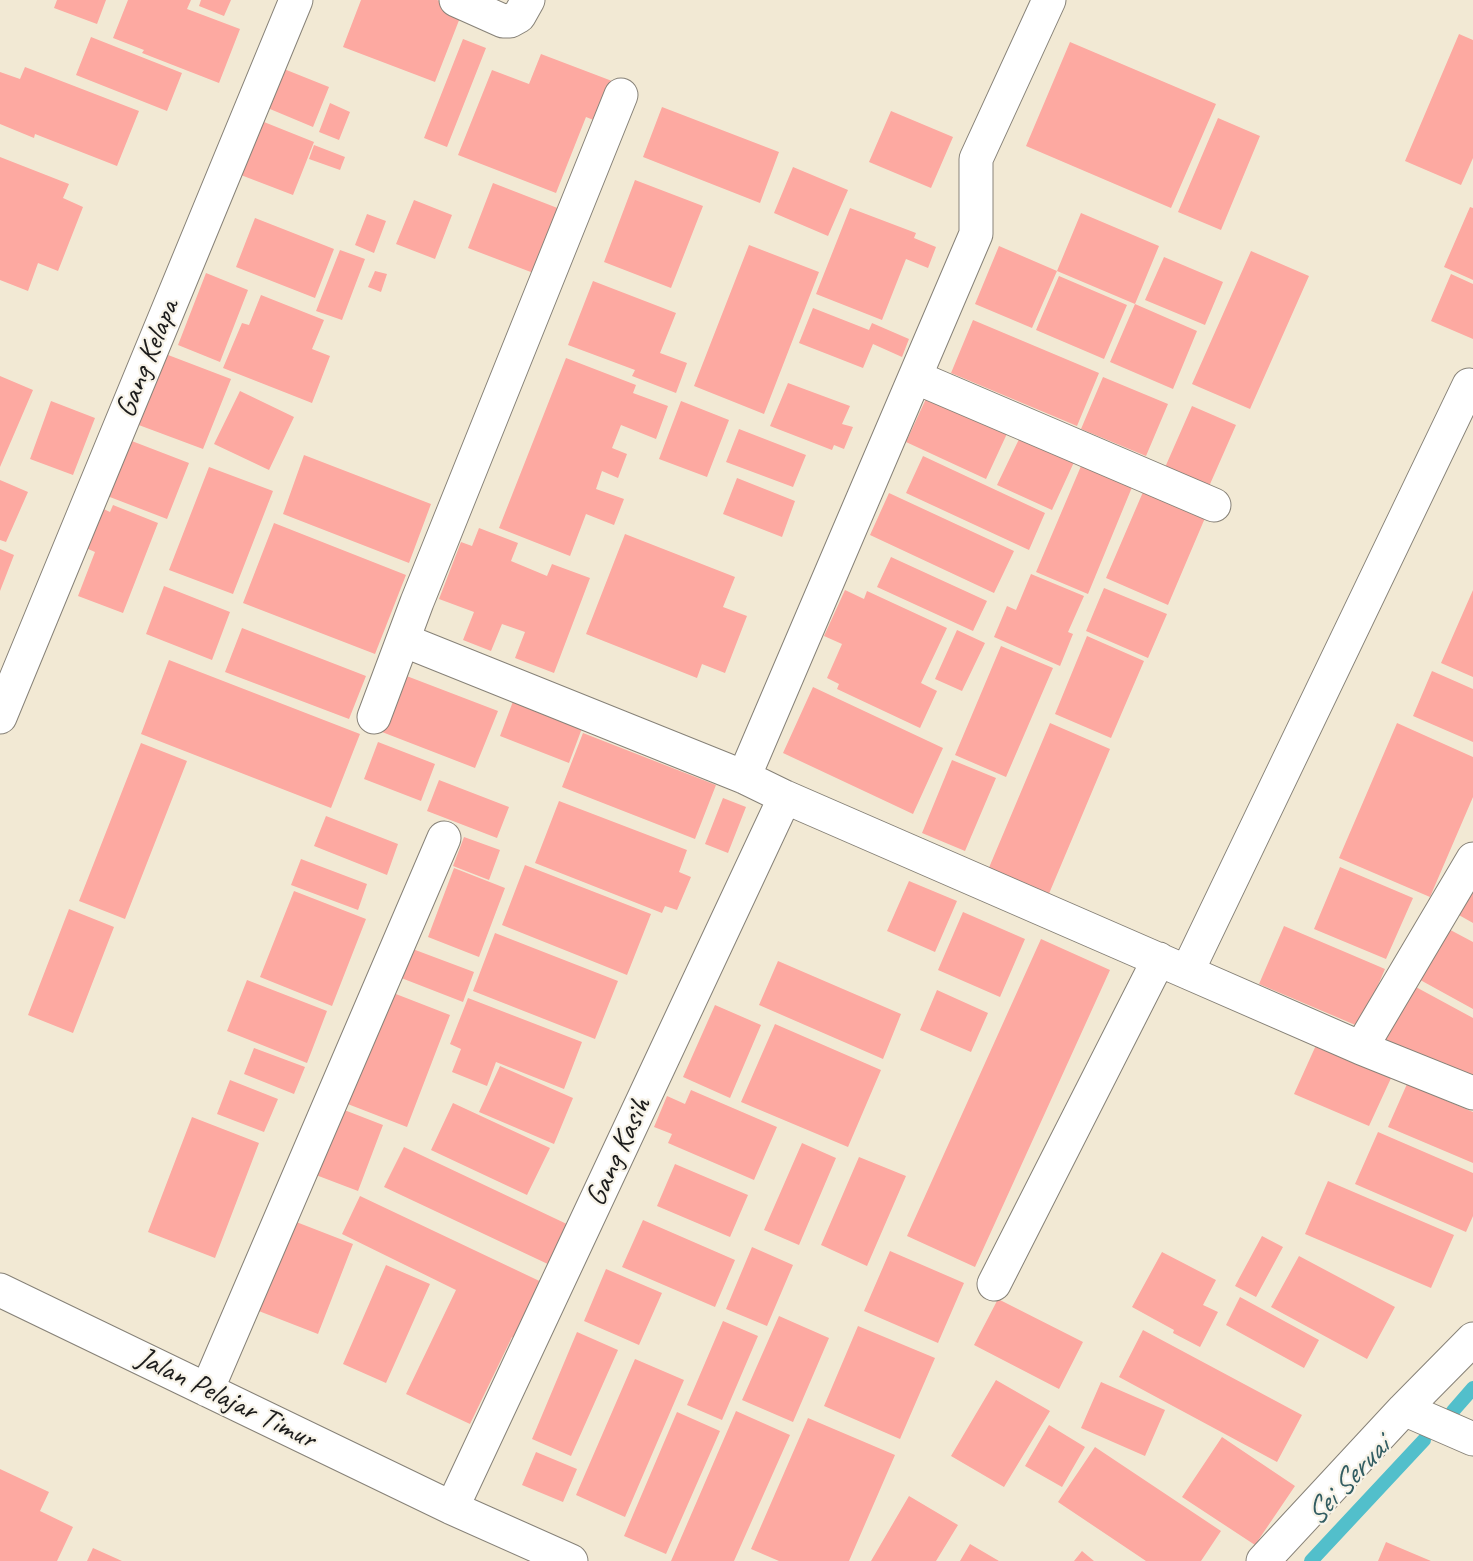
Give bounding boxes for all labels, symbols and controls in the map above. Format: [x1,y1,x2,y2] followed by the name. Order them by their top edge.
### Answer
[108,295,188,423] street label: Gang Kelapa
[578,1092,660,1212] street label: Gang Kasih
[131,1340,321,1458] street label: Jalan Pelajar Timur
[1298,1430,1398,1534] water label: Sei Seruai

